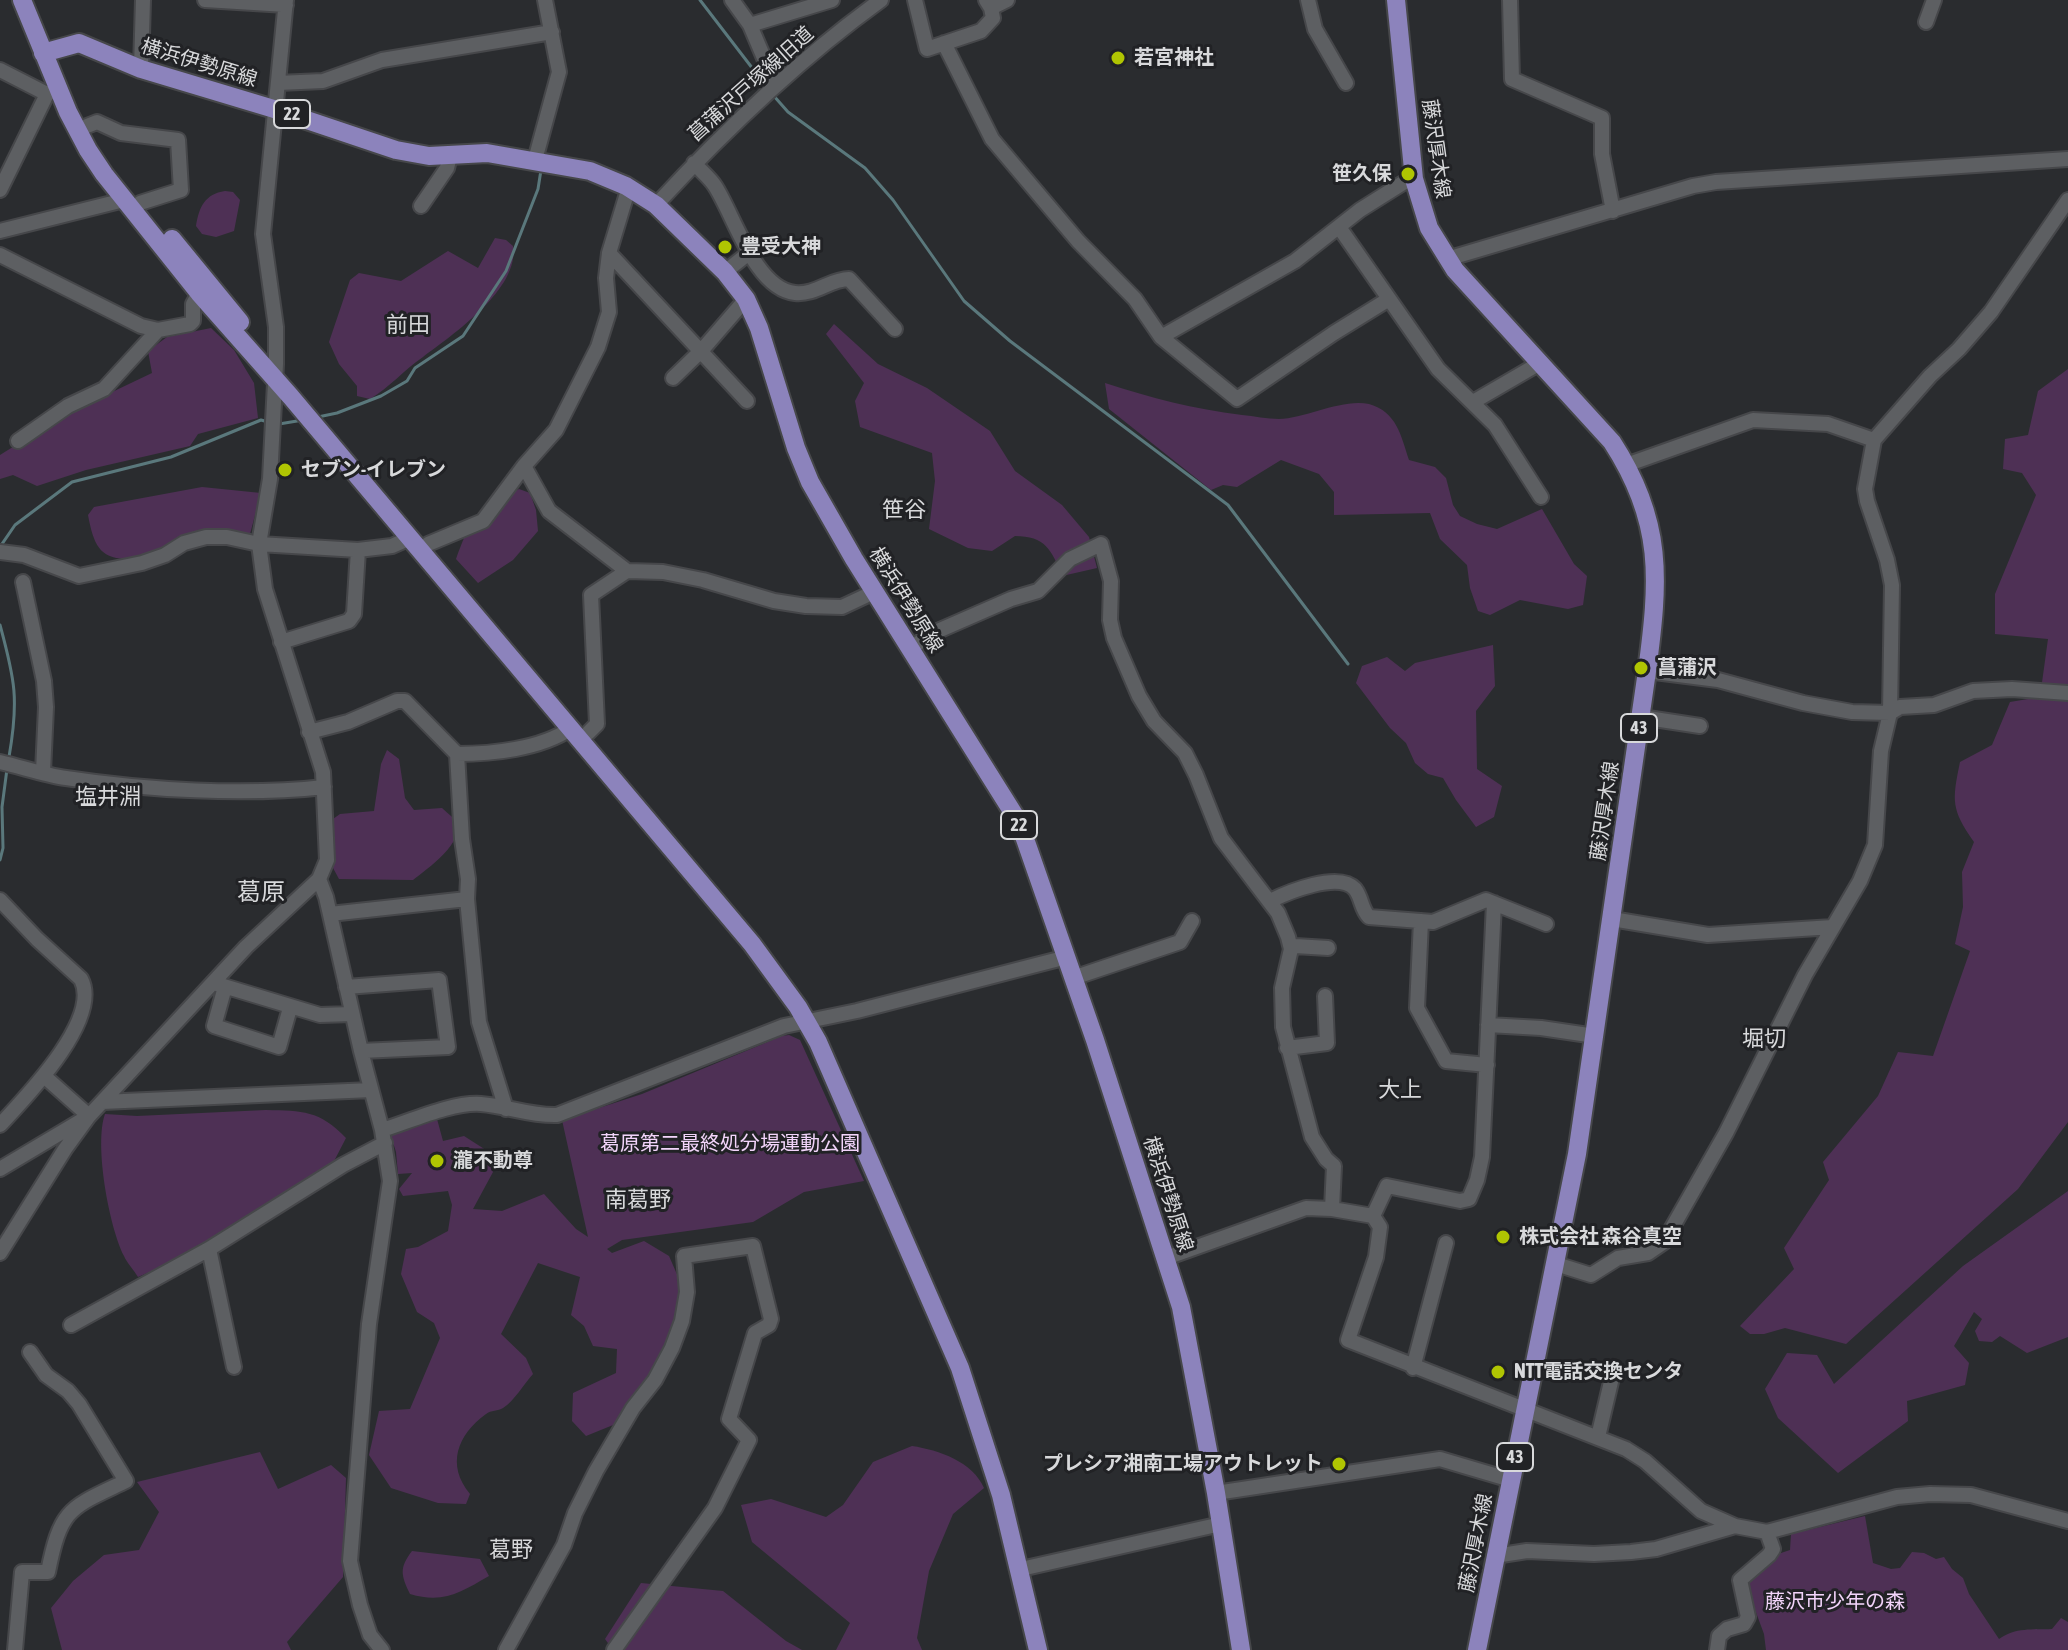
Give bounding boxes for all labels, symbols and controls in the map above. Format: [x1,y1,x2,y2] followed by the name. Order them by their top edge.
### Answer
[684,22,818,146] street label: 菖蒲沢戸塚線旧道
[138,34,260,92] street label: 横浜伊勢原線
[1134,46,1214,70] place label: 若宮神社
[1109,49,1127,67] marker: 若宮神社
[1417,98,1455,200] street label: 藤沢厚木線
[274,100,310,128] road number: 22
[1332,162,1392,186] place label: 笹久保
[1399,165,1417,183] marker: 笹久保
[741,235,821,259] place label: 豊受大神
[716,238,734,256] marker: 豊受大神
[386,312,430,338] district label: 前田
[301,458,446,482] place label: セブン-イレブン
[276,461,294,479] marker: セブン-イレブン
[882,497,926,523] district label: 笹谷
[864,543,948,657] street label: 横浜伊勢原線
[1657,656,1717,680] place label: 菖蒲沢
[1632,659,1650,677] marker: 菖蒲沢
[1621,714,1657,742] road number: 43
[1586,760,1624,862] street label: 藤沢厚木線
[75,784,141,810] district label: 塩井淵
[1001,811,1037,839] road number: 22
[237,878,285,906] district label: 葛原
[1742,1026,1786,1052] district label: 堀切
[1378,1077,1422,1103] district label: 大上
[600,1132,860,1156] park label: 葛原第二最終処分場運動公園
[1138,1133,1198,1255] street label: 横浜伊勢原線
[453,1149,533,1173] place label: 瀧不動尊
[428,1152,446,1170] marker: 瀧不動尊
[605,1187,671,1213] district label: 南葛野
[1519,1225,1682,1249] place label: 株式会社 森谷真空
[1494,1228,1512,1246] marker: 株式会社 森谷真空
[1514,1360,1683,1384] place label: NTT電話交換センタ
[1489,1363,1507,1381] marker: NTT電話交換センタ
[1497,1443,1533,1471] road number: 43
[1043,1452,1323,1476] place label: プレシア湘南工場アウトレット
[1330,1455,1348,1473] marker: プレシア湘南工場アウトレット
[1455,1492,1497,1594] street label: 藤沢厚木線
[489,1537,533,1563] district label: 葛野
[1765,1590,1905,1614] park label: 藤沢市少年の森

